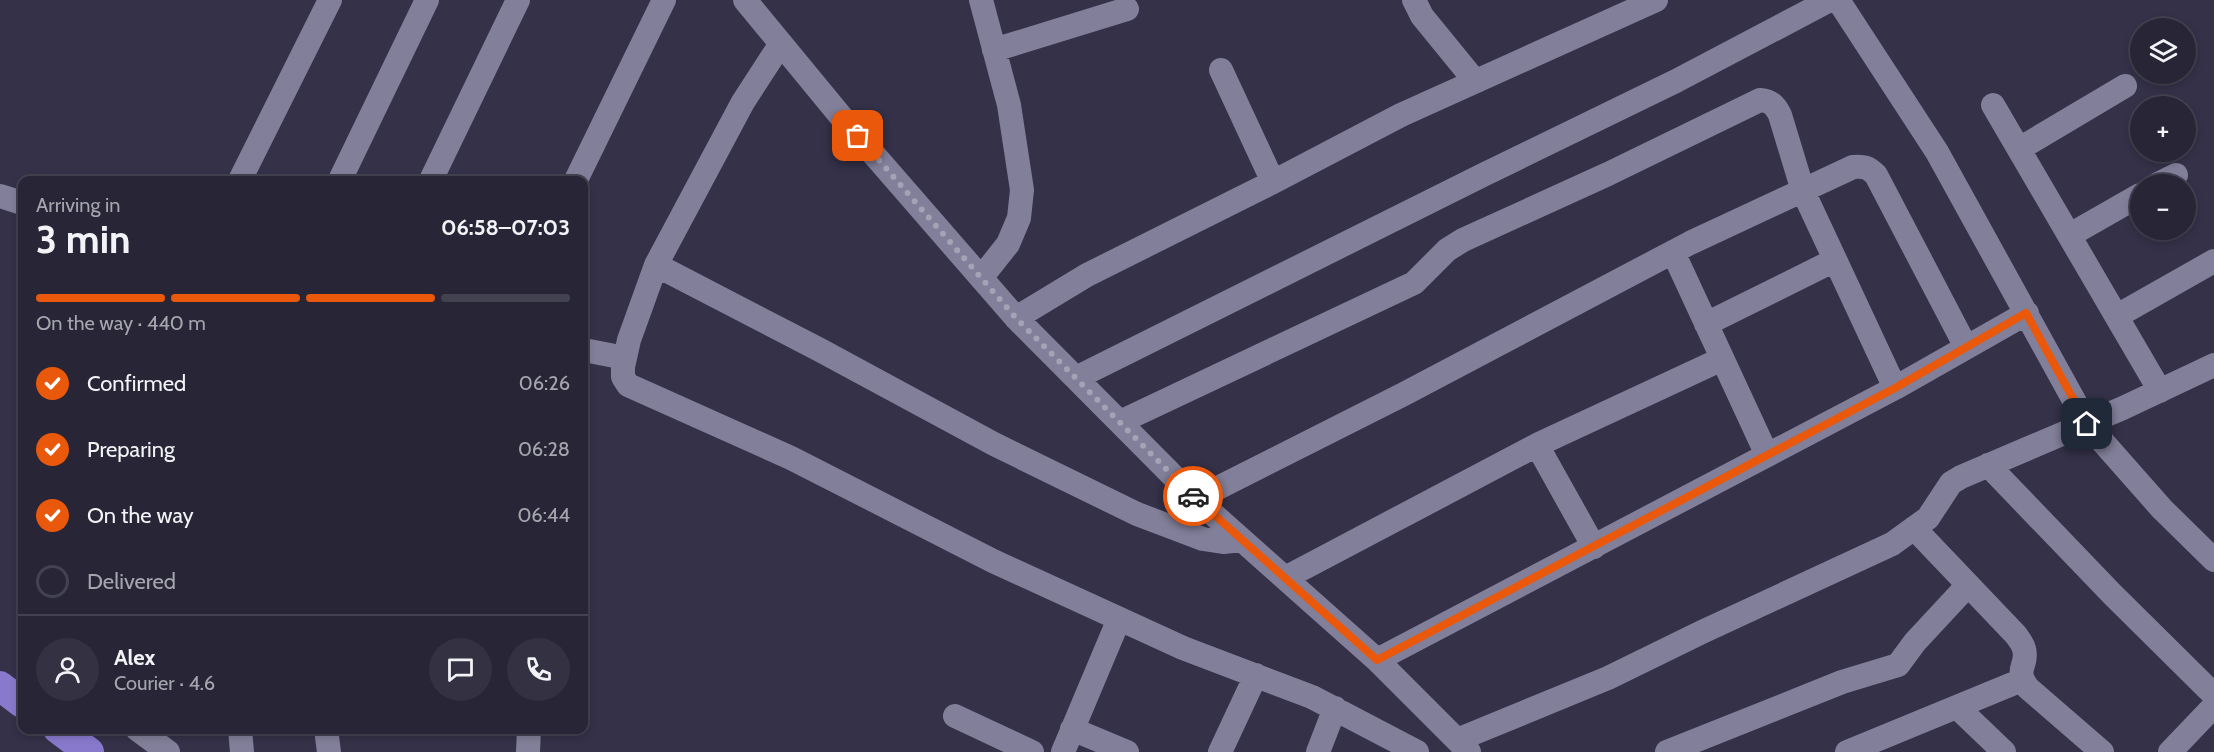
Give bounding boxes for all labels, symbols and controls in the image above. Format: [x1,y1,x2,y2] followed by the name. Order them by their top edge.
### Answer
[2130,18,2196,240] map controls
[2130,18,2196,84] button: layers
[2130,96,2196,162] button: +
[832,110,883,161] pin
[841,119,874,152] icon: bag
[2130,174,2196,240] button: −
[36,193,120,217] text: Arriving in
[441,214,570,241] text: 06:58–07:03
[36,215,131,263] text: 3 min
[36,311,206,335] text: On the way · 440 m
[36,367,69,400] icon: check
[87,370,186,397] text: Confirmed
[519,371,570,395] text: 06:26
[2061,398,2112,449] pin
[2070,407,2103,440] icon: home
[36,433,69,466] icon: check
[87,436,175,463] text: Preparing
[518,437,570,461] text: 06:28
[1163,466,1223,526] courier
[1177,480,1210,513] icon: car
[36,499,69,532] icon: check
[87,502,194,529] text: On the way
[517,503,570,527] text: 06:44
[87,568,176,595] text: Delivered
[36,638,99,701] button: person
[429,638,492,701] button: chat
[507,638,570,701] button: phone
[114,644,155,671] text: Alex
[114,671,215,695] text: Courier · 4.6

